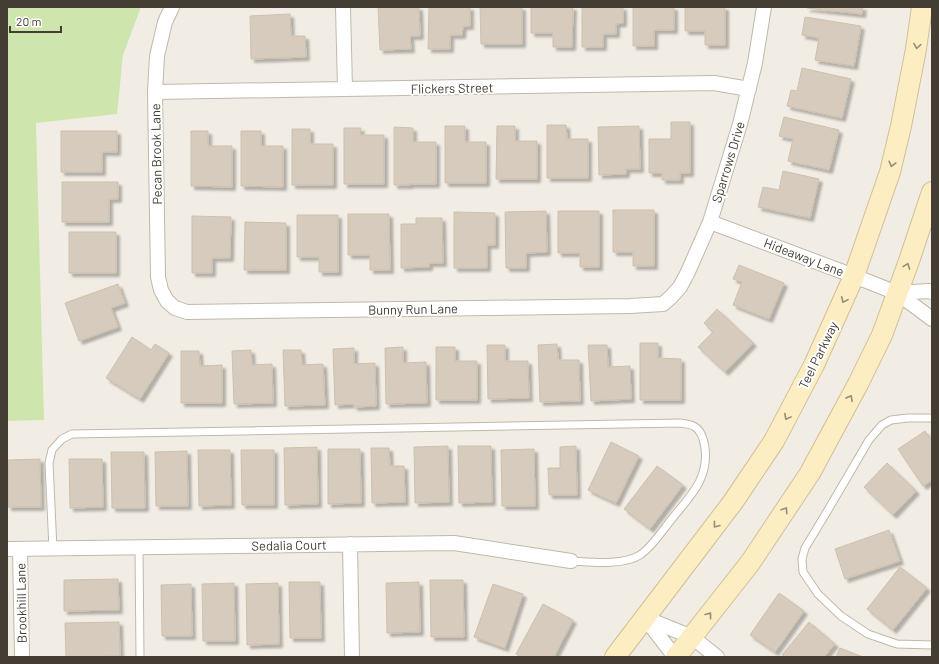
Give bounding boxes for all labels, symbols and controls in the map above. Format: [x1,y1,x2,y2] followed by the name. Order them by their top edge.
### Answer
[10,8,61,34] scale bar
[16,14,42,28] text: 20 m
[913,43,922,49] one-way arrow
[411,79,493,97] street label: Flickers Street
[147,103,165,205] street label: Pecan Brook Lane
[708,119,748,205] street label: Sparrows Drive
[888,161,896,167] one-way arrow
[762,234,846,280] street label: Hideaway Lane
[902,262,910,269] one-way arrow
[841,295,849,303] one-way arrow
[368,300,458,318] street label: Bunny Run Lane
[795,319,841,391] street label: Teel Parkway
[846,395,853,402] one-way arrow
[784,412,792,420] one-way arrow
[780,508,787,515] one-way arrow
[714,521,721,528] one-way arrow
[251,536,327,554] street label: Sedalia Court
[12,563,30,643] street label: Brookhill Lane
[704,613,711,620] one-way arrow

